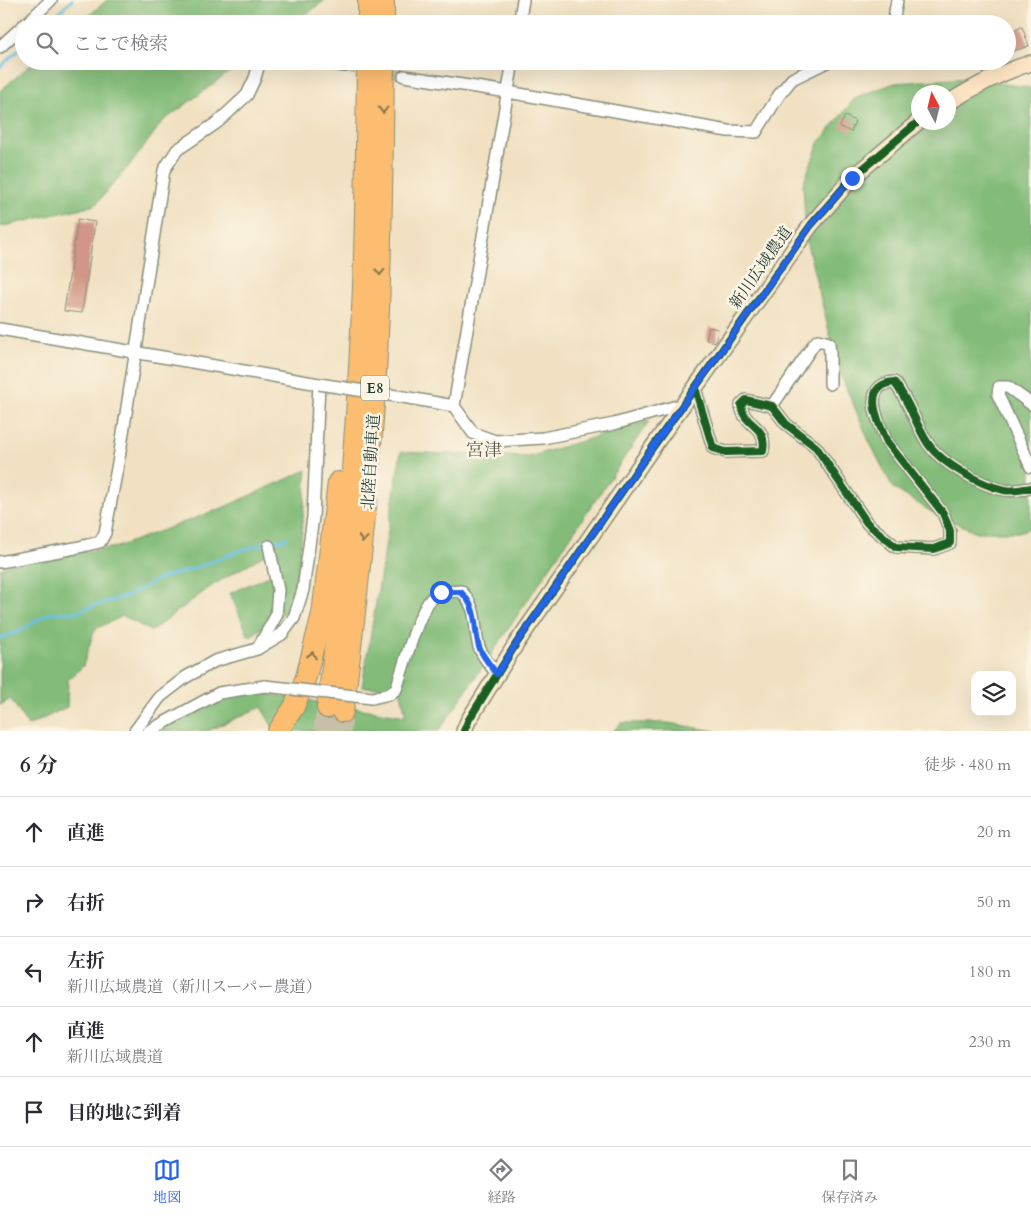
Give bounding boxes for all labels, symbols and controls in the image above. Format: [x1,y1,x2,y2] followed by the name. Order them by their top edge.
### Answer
[15,15,1016,70] search box
[33,29,61,57] icon: search
[73,31,168,57] text: ここで検索
[911,85,956,130] north arrow
[378,106,388,114] one-way arrow
[841,167,864,190] route end
[724,222,797,313] street label: 新川広域農道
[375,269,386,277] one-way arrow
[361,376,389,400] road number: E8
[357,413,385,511] street label: 北陸自動車道
[466,438,502,463] district label: 宮津
[358,536,369,544] one-way arrow
[430,581,453,604] route start
[306,651,317,660] one-way arrow
[971,671,1016,716] map controls
[971,671,1016,716] button: layers
[20,751,57,780] text: 6 分
[924,754,1011,776] text: 徒歩 · 480 m
[20,818,48,846] icon: ahead
[67,820,105,846] text: 直進
[977,821,1011,843] text: 20 m
[20,888,48,916] icon: right
[67,890,105,916] text: 右折
[977,891,1011,913] text: 50 m
[67,948,105,974] text: 左折
[20,958,48,986] icon: left
[969,961,1011,983] text: 180 m
[67,976,321,998] text: 新川広域農道（新川スーパー農道）
[67,1018,105,1044] text: 直進
[20,1028,48,1056] icon: ahead
[969,1031,1011,1053] text: 230 m
[67,1046,163,1068] text: 新川広域農道
[20,1098,48,1126] icon: arrive
[67,1100,181,1126] text: 目的地に到着
[153,1156,181,1207] tab: 地図
[487,1156,515,1207] tab: 経路
[822,1156,878,1207] tab: 保存済み

